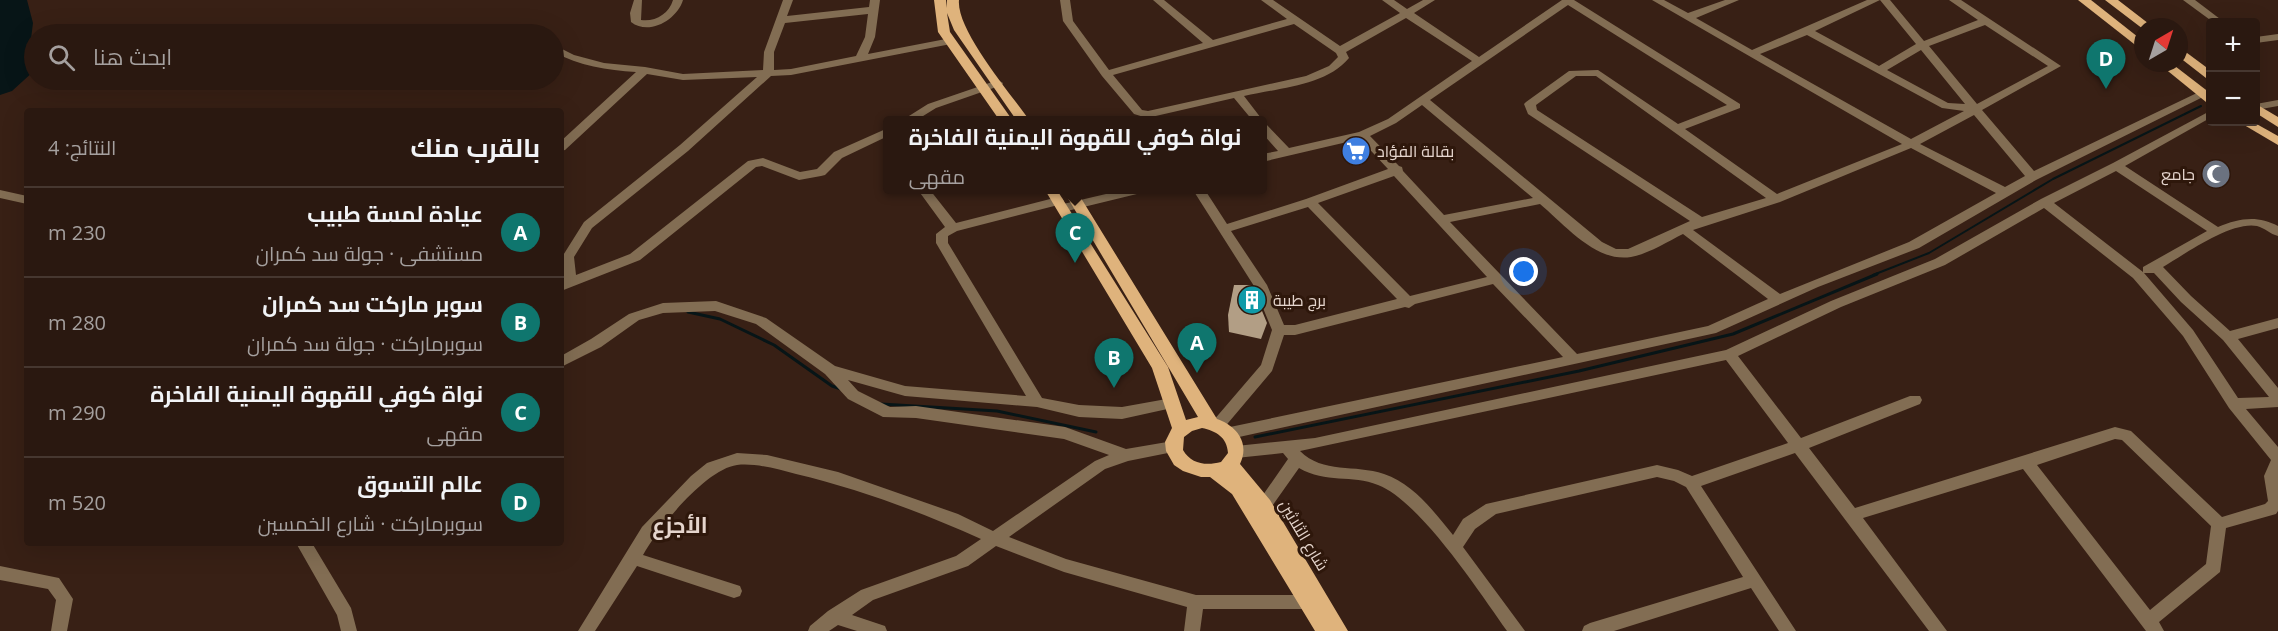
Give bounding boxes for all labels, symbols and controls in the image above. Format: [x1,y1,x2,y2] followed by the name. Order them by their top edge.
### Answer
[2134,18,2188,72] north arrow
[2206,18,2260,126] map controls
[2206,18,2260,72] button: +
[24,24,564,90] search box
[2086,40,2126,89] pin: D
[45,41,78,74] icon: search
[93,41,172,71] text: ابحث هنا
[2206,72,2260,126] button: −
[883,116,1267,194] popup
[909,121,1241,151] text: نواة كوفي للقهوة اليمنية الفاخرة
[411,129,540,165] text: بالقرب منك
[48,134,116,161] text: النتائج: 4
[1340,135,1372,167] supermarket icon: بقالة الفؤاد
[1377,140,1454,162] place label: بقالة الفؤاد
[2200,158,2232,190] mosque icon: جامع
[909,163,965,190] text: مقهى
[2161,163,2195,186] place label: جامع
[307,198,483,228] text: عيادة لمسة طبيب
[1056,214,1094,263] pin: C
[48,219,106,246] text: 230 m
[514,219,527,246] text: A
[256,240,483,267] text: مستشفى · جولة سد كمران
[1509,257,1538,286] your location
[1236,284,1268,316] building icon: برج طيبة
[262,288,483,318] text: سوبر ماركت سد كمران
[1273,289,1326,312] place label: برج طيبة
[48,309,106,336] text: 280 m
[514,309,527,336] text: B
[1178,324,1216,373] pin: A
[247,330,483,357] text: سوبرماركت · جولة سد كمران
[1094,338,1134,388] pin: B
[150,378,483,408] text: نواة كوفي للقهوة اليمنية الفاخرة
[48,399,106,426] text: 290 m
[514,399,527,426] text: C
[427,420,483,447] text: مقهى
[357,468,483,498] text: عالم التسوق
[48,489,106,516] text: 520 m
[513,489,528,516] text: D
[1273,495,1334,575] street label: شارع الثلاثين
[652,509,708,540] district label: الأجزع
[258,510,483,537] text: سوبرماركت · شارع الخمسين

